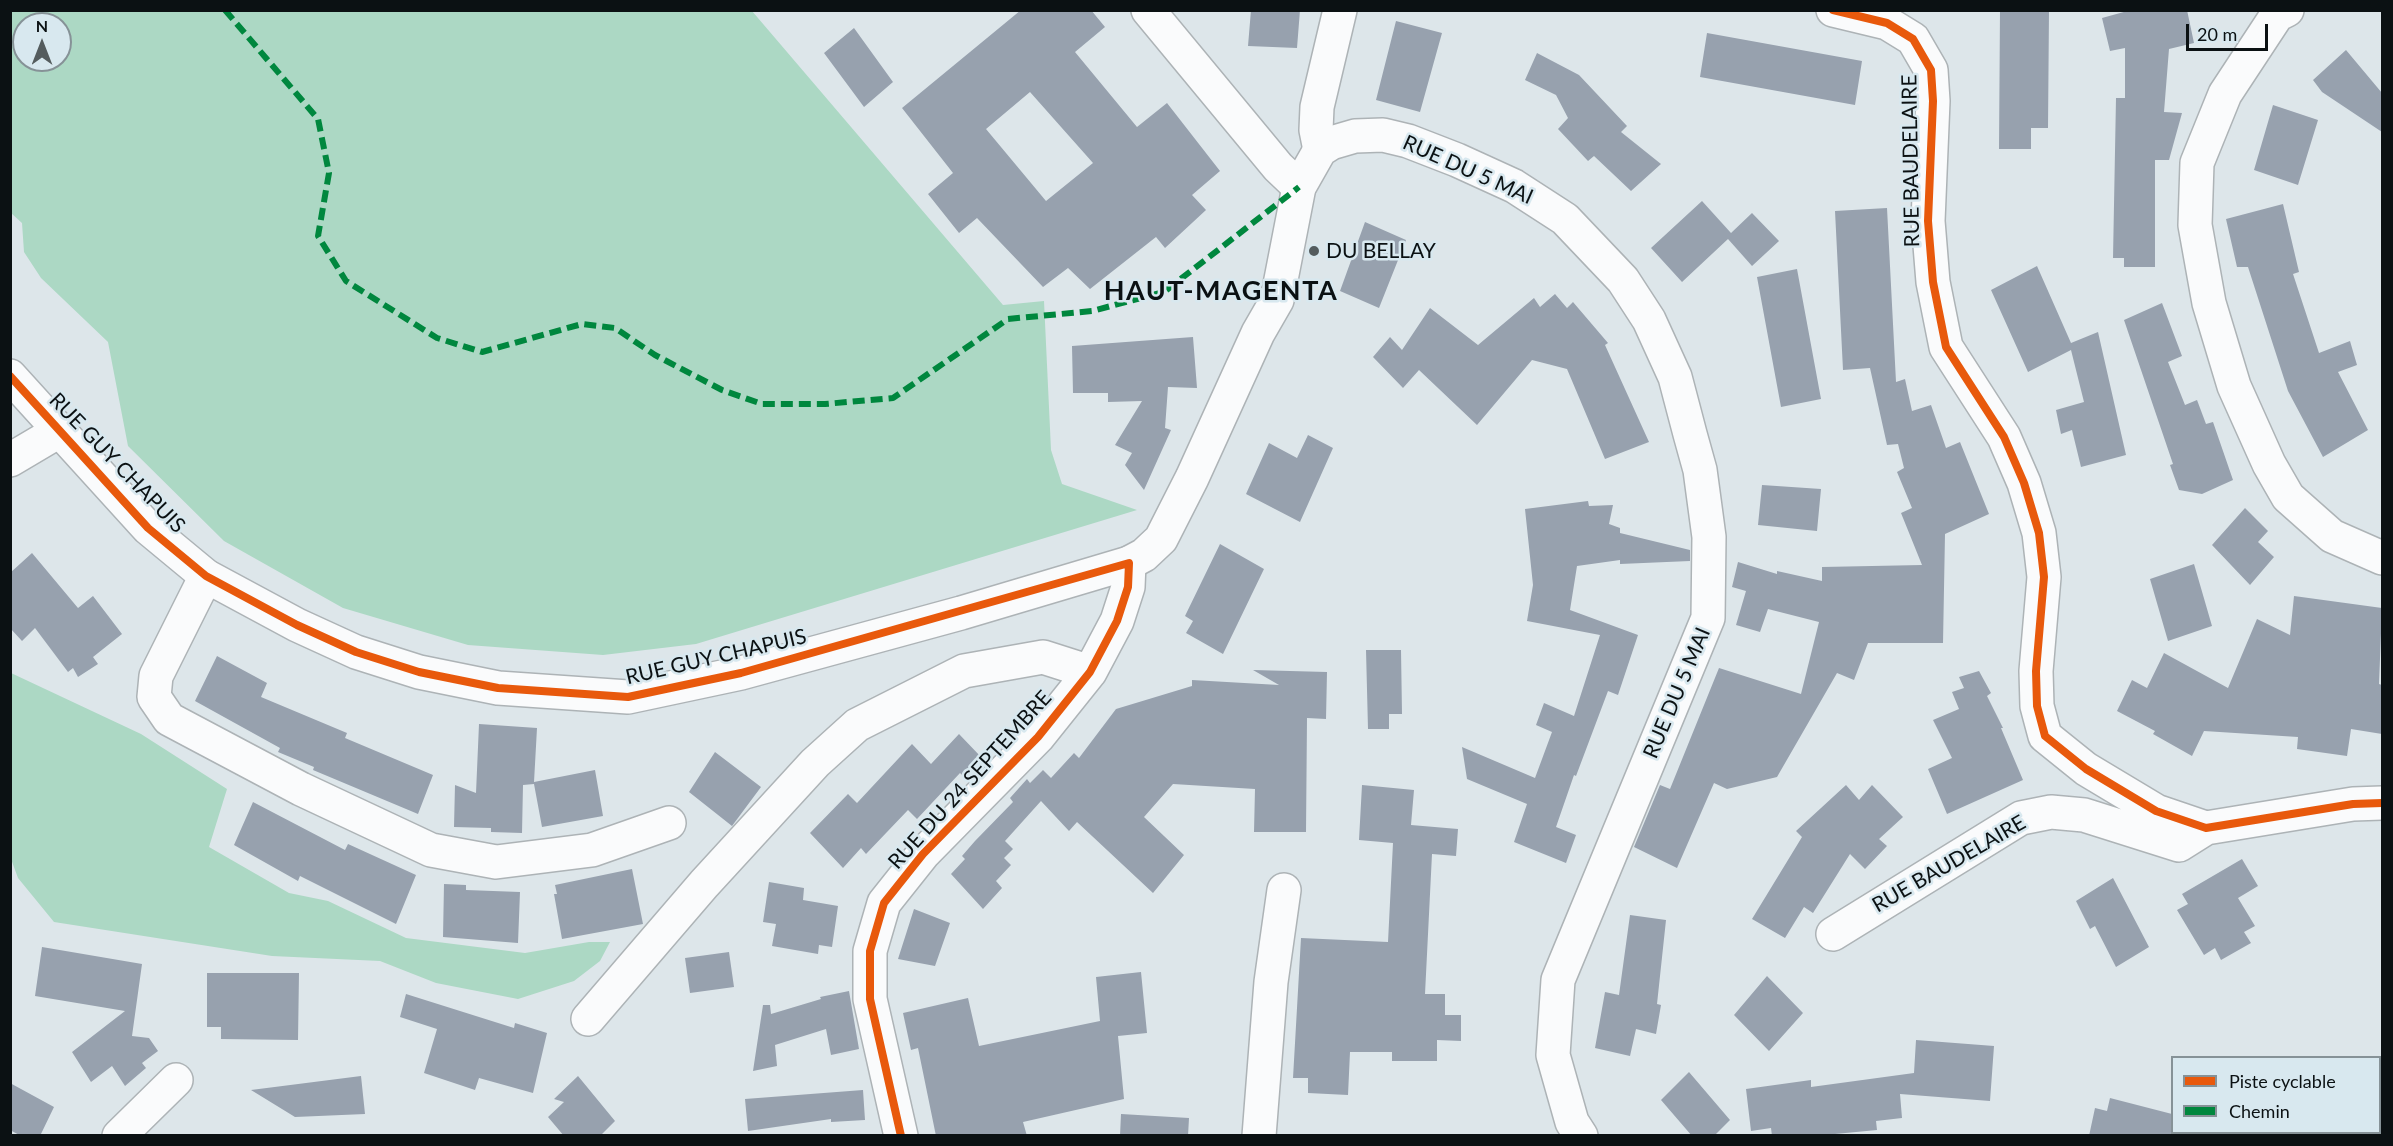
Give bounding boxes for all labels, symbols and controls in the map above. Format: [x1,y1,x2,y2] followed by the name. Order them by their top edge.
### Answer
[12,12,72,72] north arrow
[2189,12,2272,50] scale bar
[36,16,48,35] text: N
[2197,23,2237,45] text: 20 m
[1897,74,1925,248] street label: RUE BAUDELAIRE
[1399,130,1537,210] street label: RUE DU 5 MAI
[1326,238,1436,264] place label: DU BELLAY
[1307,244,1321,258] marker: DU BELLAY
[1104,275,1338,307] district label: HAUT-MAGENTA
[44,388,190,538] street label: RUE GUY CHAPUIS
[623,624,809,690] street label: RUE GUY CHAPUIS
[1638,624,1716,762] street label: RUE DU 5 MAI
[883,686,1057,874] street label: RUE DU 24 SEPTEMBRE
[1868,810,2030,918] street label: RUE BAUDELAIRE
[2171,1056,2381,1134] legend
[2229,1070,2336,1092] text: Piste cyclable
[2229,1100,2290,1122] text: Chemin

